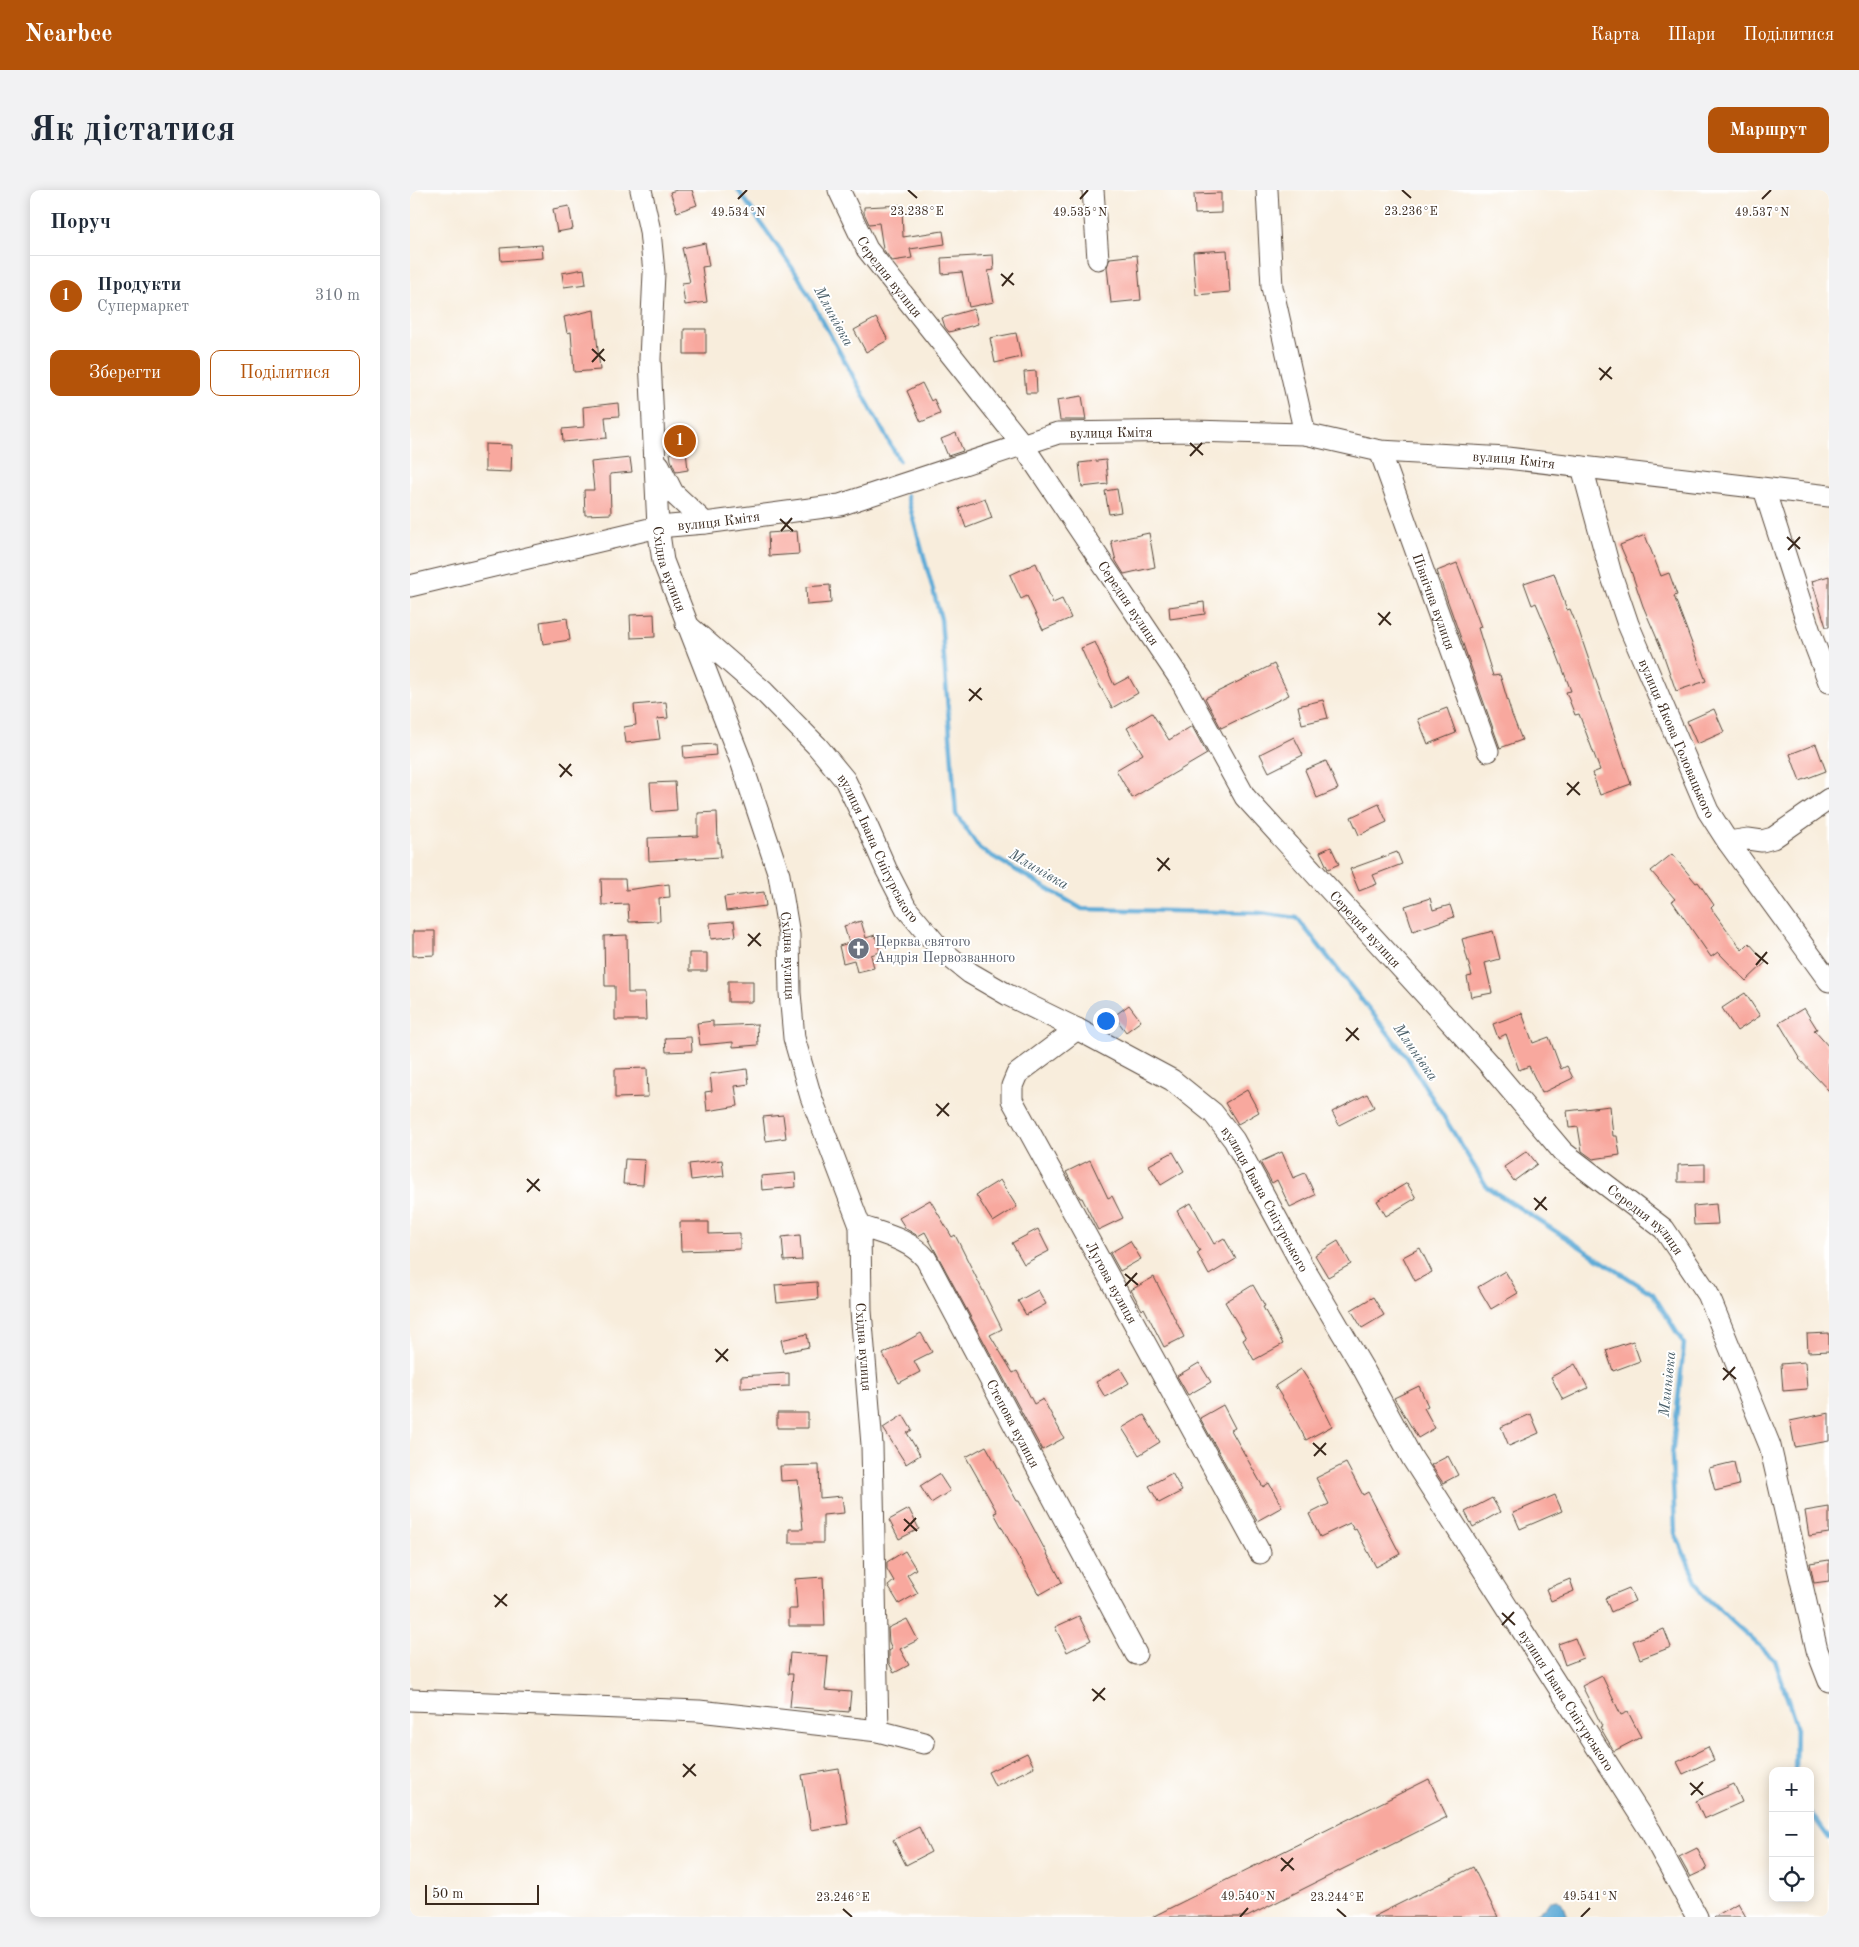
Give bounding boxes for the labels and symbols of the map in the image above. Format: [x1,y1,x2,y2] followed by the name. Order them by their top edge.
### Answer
[711,206,765,219] text: 49.534°N
[890,206,944,218] text: 23.238°E
[1053,206,1107,219] text: 49.535°N
[1384,206,1438,218] text: 23.236°E
[1735,206,1789,219] text: 49.537°N
[854,234,924,320] street label: Середня вулиця
[810,283,855,349] water label: Млинівка
[664,422,696,460] pin: 1
[1070,426,1153,441] street label: вулиця Кмітя
[1472,450,1556,472] street label: вулиця Кмітя
[677,510,761,533] street label: вулиця Кмітя
[650,525,688,614] street label: Східна вулиця
[1409,552,1457,652] street label: Північна вулиця
[1095,559,1161,648] street label: Середня вулиця
[1636,657,1717,821] street label: вулиця Якова Головацького
[835,771,921,926] street label: вулиця Івана Снігурського
[1005,847,1071,893] water label: Млинівка
[1326,889,1403,971] street label: Середня вулиця
[777,910,797,1001] street label: Східна вулиця
[875,935,1015,965] place label: Церква святого Андрія Первозванного
[847,937,871,961] church icon: Церква святого Андрія Первозванного
[1093,1008,1119,1034] your location
[1389,1021,1440,1084] water label: Млинівка
[1218,1124,1311,1275] street label: вулиця Івана Снігурського
[1604,1182,1685,1258] street label: Середня вулиця
[1083,1240,1139,1326] street label: Лугова вулиця
[853,1302,874,1392] street label: Східна вулиця
[1657,1351,1679,1419] water label: Млинівка
[983,1377,1042,1470] street label: Степова вулиця
[1516,1628,1616,1774] street label: вулиця Івана Снігурського
[425,1882,539,1905] scale bar
[1221,1890,1275,1903] text: 49.540°N
[1563,1890,1617,1903] text: 49.541°N
[816,1892,870,1904] text: 23.246°E
[1310,1892,1364,1904] text: 23.244°E

